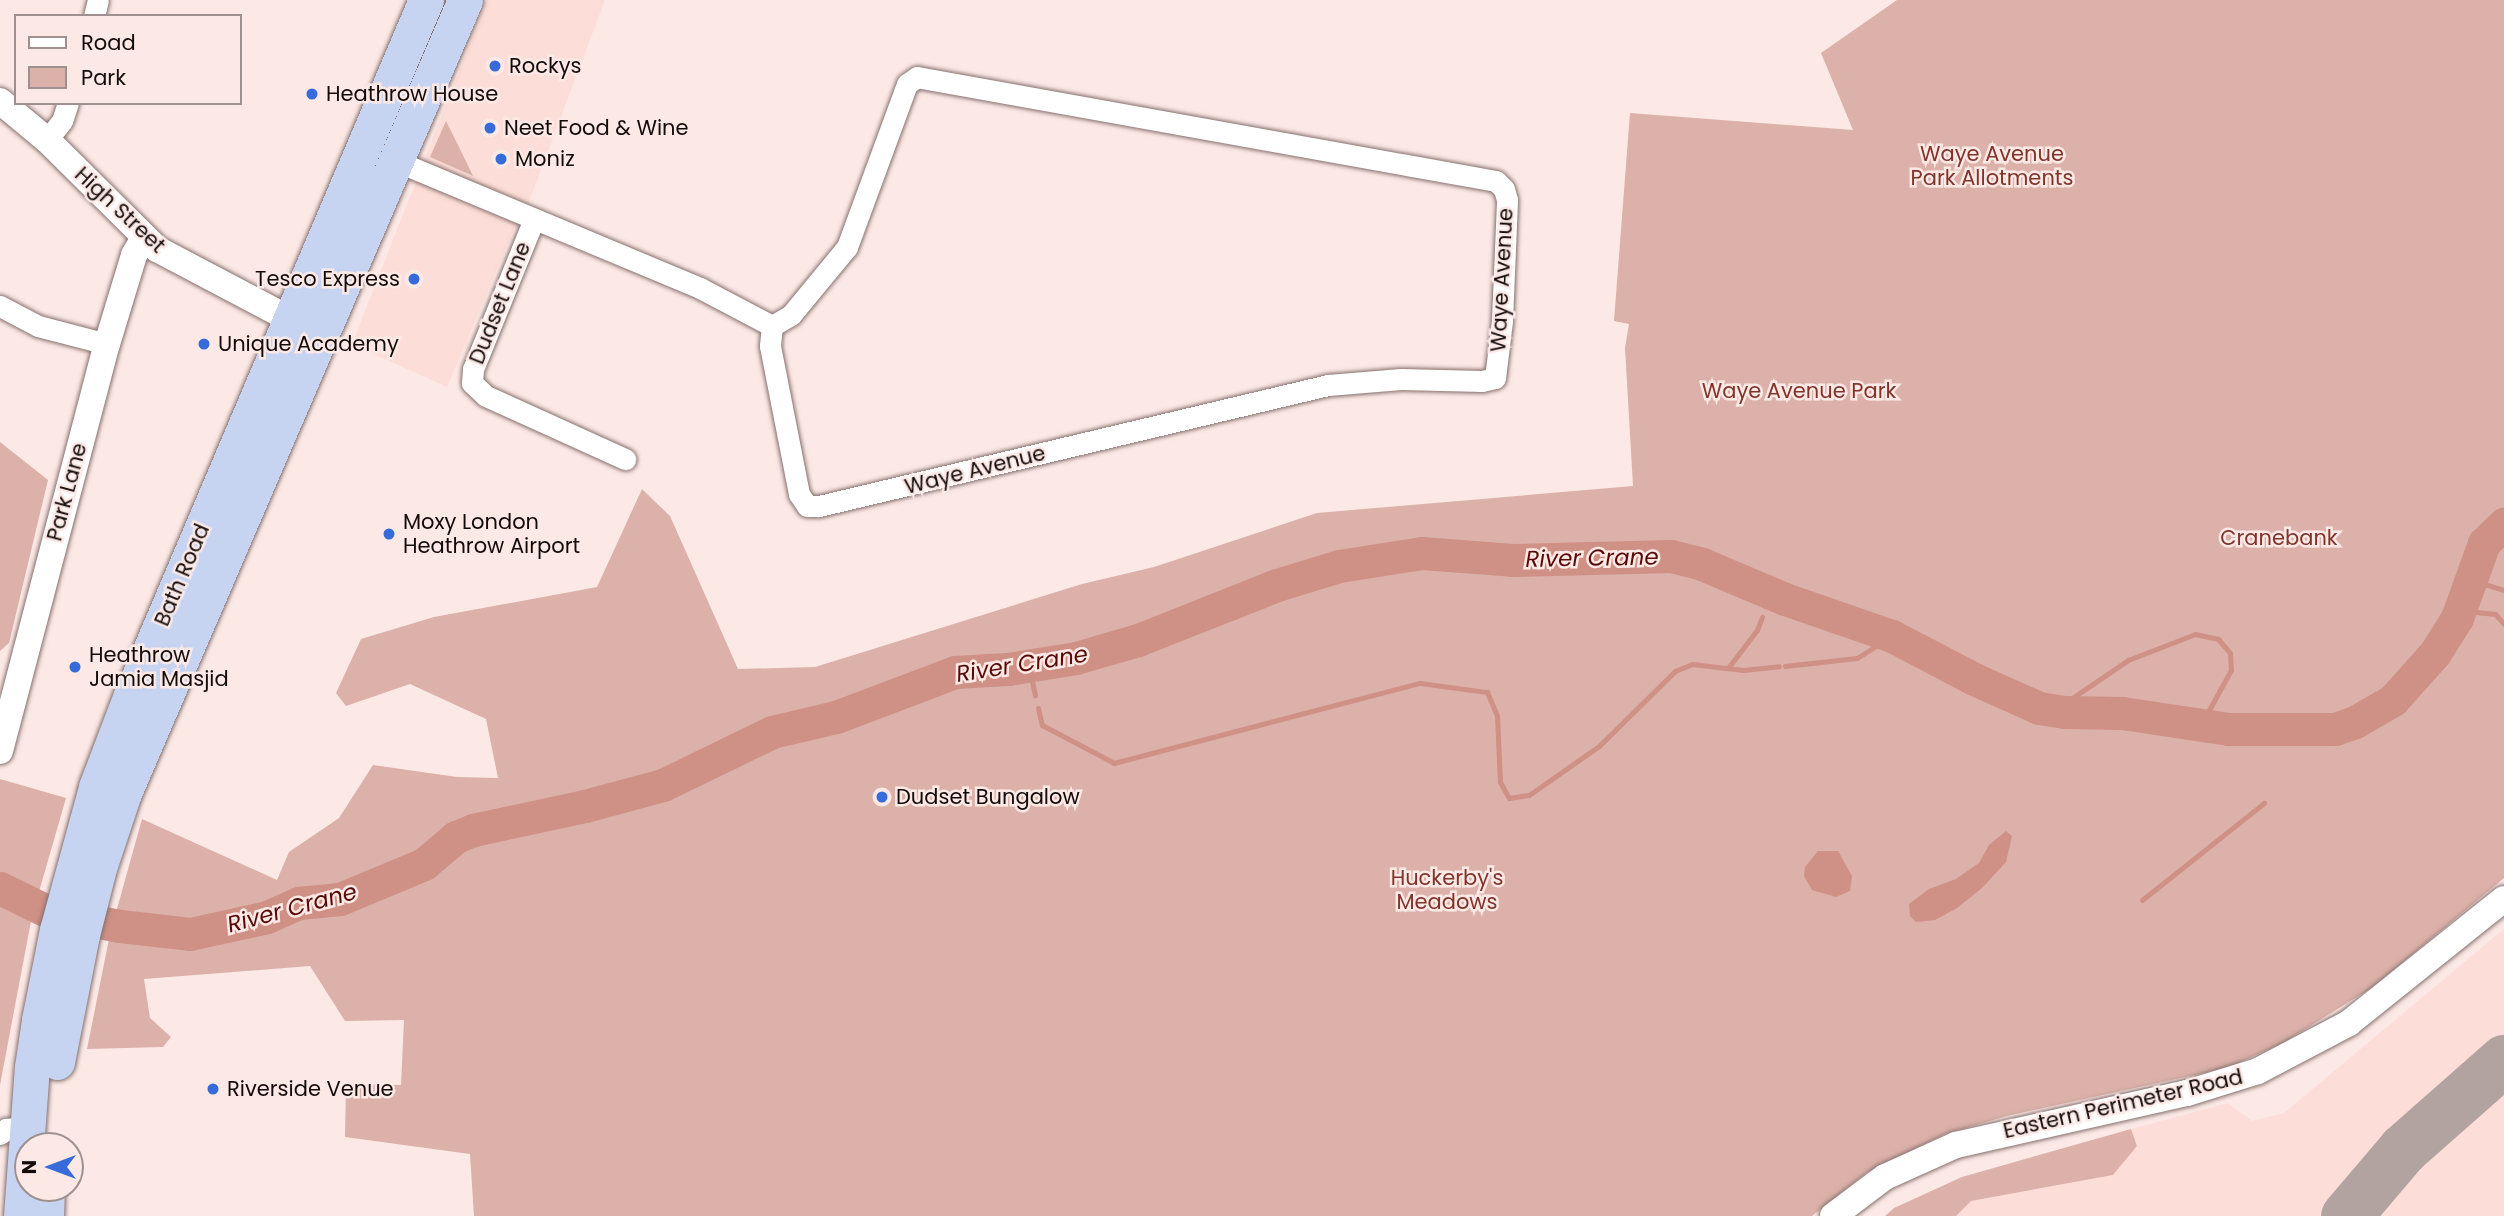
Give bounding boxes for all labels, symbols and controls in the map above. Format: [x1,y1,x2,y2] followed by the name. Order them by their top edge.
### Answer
[14,14,242,105] legend
[81,28,136,57] text: Road
[509,53,582,79] place label: Rockys
[487,58,503,74] marker: Rockys
[81,63,126,92] text: Park
[326,81,498,107] place label: Heathrow House
[304,86,320,102] marker: Heathrow House
[504,115,689,141] place label: Neet Food & Wine
[482,120,498,136] marker: Neet Food & Wine
[1911,141,2073,191] park label: Waye Avenue Park Allotments
[515,146,575,172] place label: Moniz
[493,151,509,167] marker: Moniz
[70,162,170,258] street label: High Street
[1486,207,1518,353] street label: Waye Avenue
[464,238,536,368] street label: Dudset Lane
[255,266,400,292] place label: Tesco Express
[406,271,422,287] marker: Tesco Express
[218,331,399,357] place label: Unique Academy
[196,336,212,352] marker: Unique Academy
[1702,378,1896,404] park label: Waye Avenue Park
[42,440,92,544] street label: Park Lane
[902,440,1048,500] street label: Waye Avenue
[403,509,580,559] place label: Moxy London Heathrow Airport
[149,520,215,630] street label: Bath Road
[2220,525,2338,551] park label: Cranebank
[381,526,397,542] marker: Moxy London Heathrow Airport
[1525,543,1659,573] water label: River Crane
[954,640,1090,688] water label: River Crane
[89,642,229,692] place label: Heathrow Jamia Masjid
[67,659,83,675] marker: Heathrow Jamia Masjid
[896,784,1080,810] place label: Dudset Bungalow
[874,789,890,805] marker: Dudset Bungalow
[1391,865,1503,915] park label: Huckerby's Meadows
[224,877,360,939] water label: River Crane
[2001,1064,2245,1144] street label: Eastern Perimeter Road
[227,1076,394,1102] place label: Riverside Venue
[205,1081,221,1097] marker: Riverside Venue
[14,1132,84,1202] north arrow
[16,1160,43,1174] text: N

